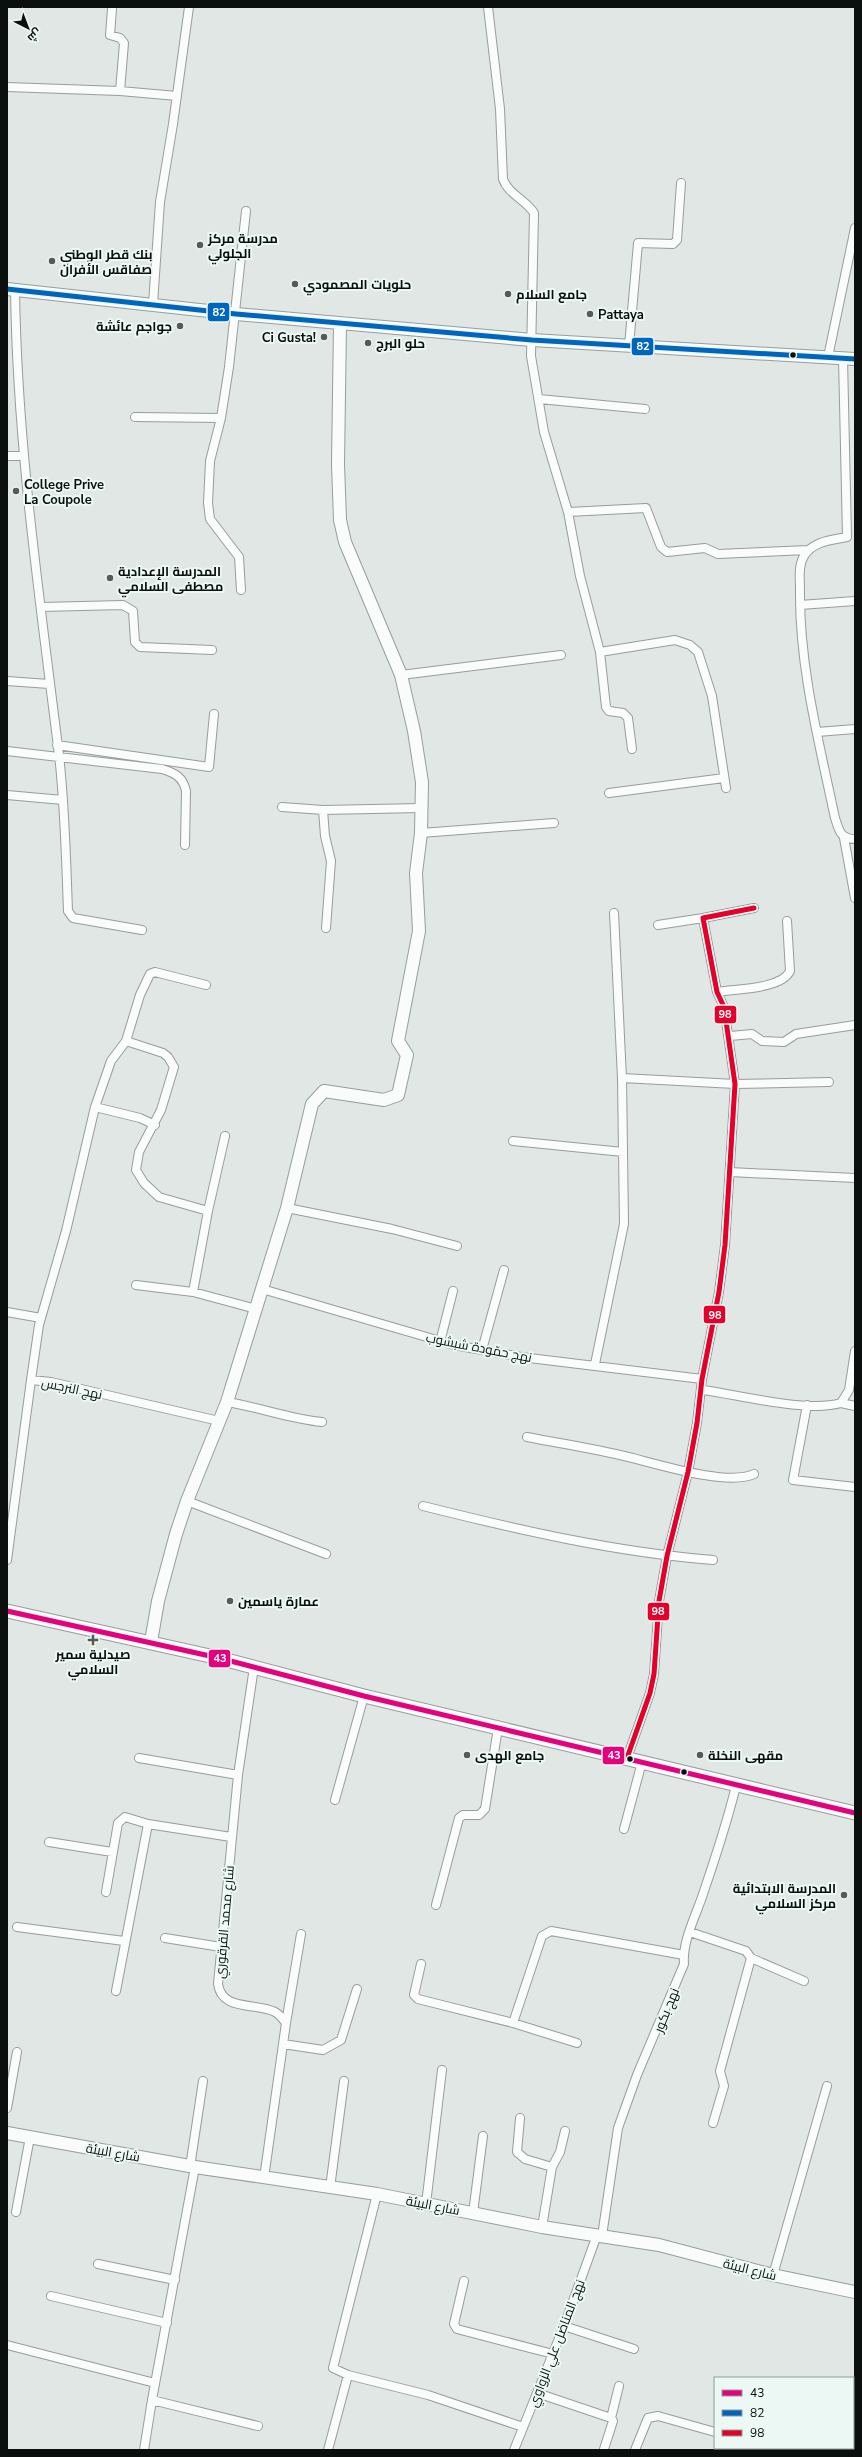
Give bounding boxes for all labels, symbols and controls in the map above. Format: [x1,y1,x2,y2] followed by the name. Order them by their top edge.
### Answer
[8,8,48,48] north arrow
[24,25,45,45] text: ش
[207,230,278,265] place label: مدرسة مركز الجلولي
[195,240,205,250] marker: مدرسة مركز الجلولي
[60,246,153,279] place label: بنك قطر الوطني صفاقس الأفران
[47,256,57,266] marker: بنك قطر الوطني صفاقس الأفران
[303,276,411,296] place label: حلويات المصمودي
[290,279,300,289] marker: حلويات المصمودي
[516,286,587,304] place label: جامع السلام
[503,289,513,299] marker: جامع السلام
[207,302,230,322] line badge: 82
[212,305,226,320] text: 82
[598,306,644,324] place label: Pattaya
[585,309,595,319] marker: Pattaya
[96,318,172,336] place label: جواجم عائشة
[175,321,185,331] marker: جواجم عائشة
[262,329,316,347] place label: Ci Gusta!
[319,332,329,342] marker: Ci Gusta!
[376,335,425,353] place label: حلو البرج
[631,337,654,356] line badge: 82
[363,338,373,348] marker: حلو البرج
[636,339,650,354] text: 82
[788,350,798,360] unlabelled marker
[24,476,104,509] place label: College Prive La Coupole
[11,486,21,496] marker: College Prive La Coupole
[118,563,223,598] place label: المدرسة الإعدادية مصطفى السلامي
[105,573,115,583] marker: المدرسة الإعدادية مصطفى السلامي
[714,1005,737,1024] line badge: 98
[718,1007,732,1022] text: 98
[703,1305,726,1324] line badge: 98
[708,1308,722,1323] text: 98
[424,1329,533,1367] street label: نهج حمّودة شبشوب
[40,1374,104,1404] street label: نهج النرجس
[238,1593,319,1611] place label: عمارة ياسمين
[225,1596,235,1606] marker: عمارة ياسمين
[647,1602,670,1621] line badge: 98
[651,1604,665,1619] text: 98
[88,1635,98,1645] marker: صيدلية سمير السلامي
[55,1646,130,1681] place label: صيدلية سمير السلامي
[208,1649,231,1668] line badge: 43
[213,1651,227,1666] text: 43
[602,1746,625,1765] line badge: 43
[475,1747,544,1765] place label: جامع الهدى
[708,1747,783,1765] place label: مقهى النخلة
[607,1748,621,1763] text: 43
[462,1750,472,1760] marker: جامع الهدى
[695,1750,705,1760] marker: مقهى النخلة
[625,1754,635,1764] unlabelled marker
[679,1767,689,1777] unlabelled marker
[211,1865,240,1980] street label: شارع محمد القرقوري
[733,1880,836,1915] place label: المدرسة الابتدائية مركز السلامي
[839,1890,849,1900] marker: المدرسة الابتدائية مركز السلامي
[649,1985,684,2036] street label: نهج بكور
[84,2139,141,2167] street label: شارع البيئة
[404,2192,461,2220] street label: شارع البيئة
[721,2255,778,2285] street label: شارع البيئة
[524,2277,590,2410] street label: نهج المناضل علي الزواوي
[714,2377,854,2449] legend
[750,2385,764,2401] text: 43
[750,2405,764,2421] text: 82
[750,2425,764,2441] text: 98

